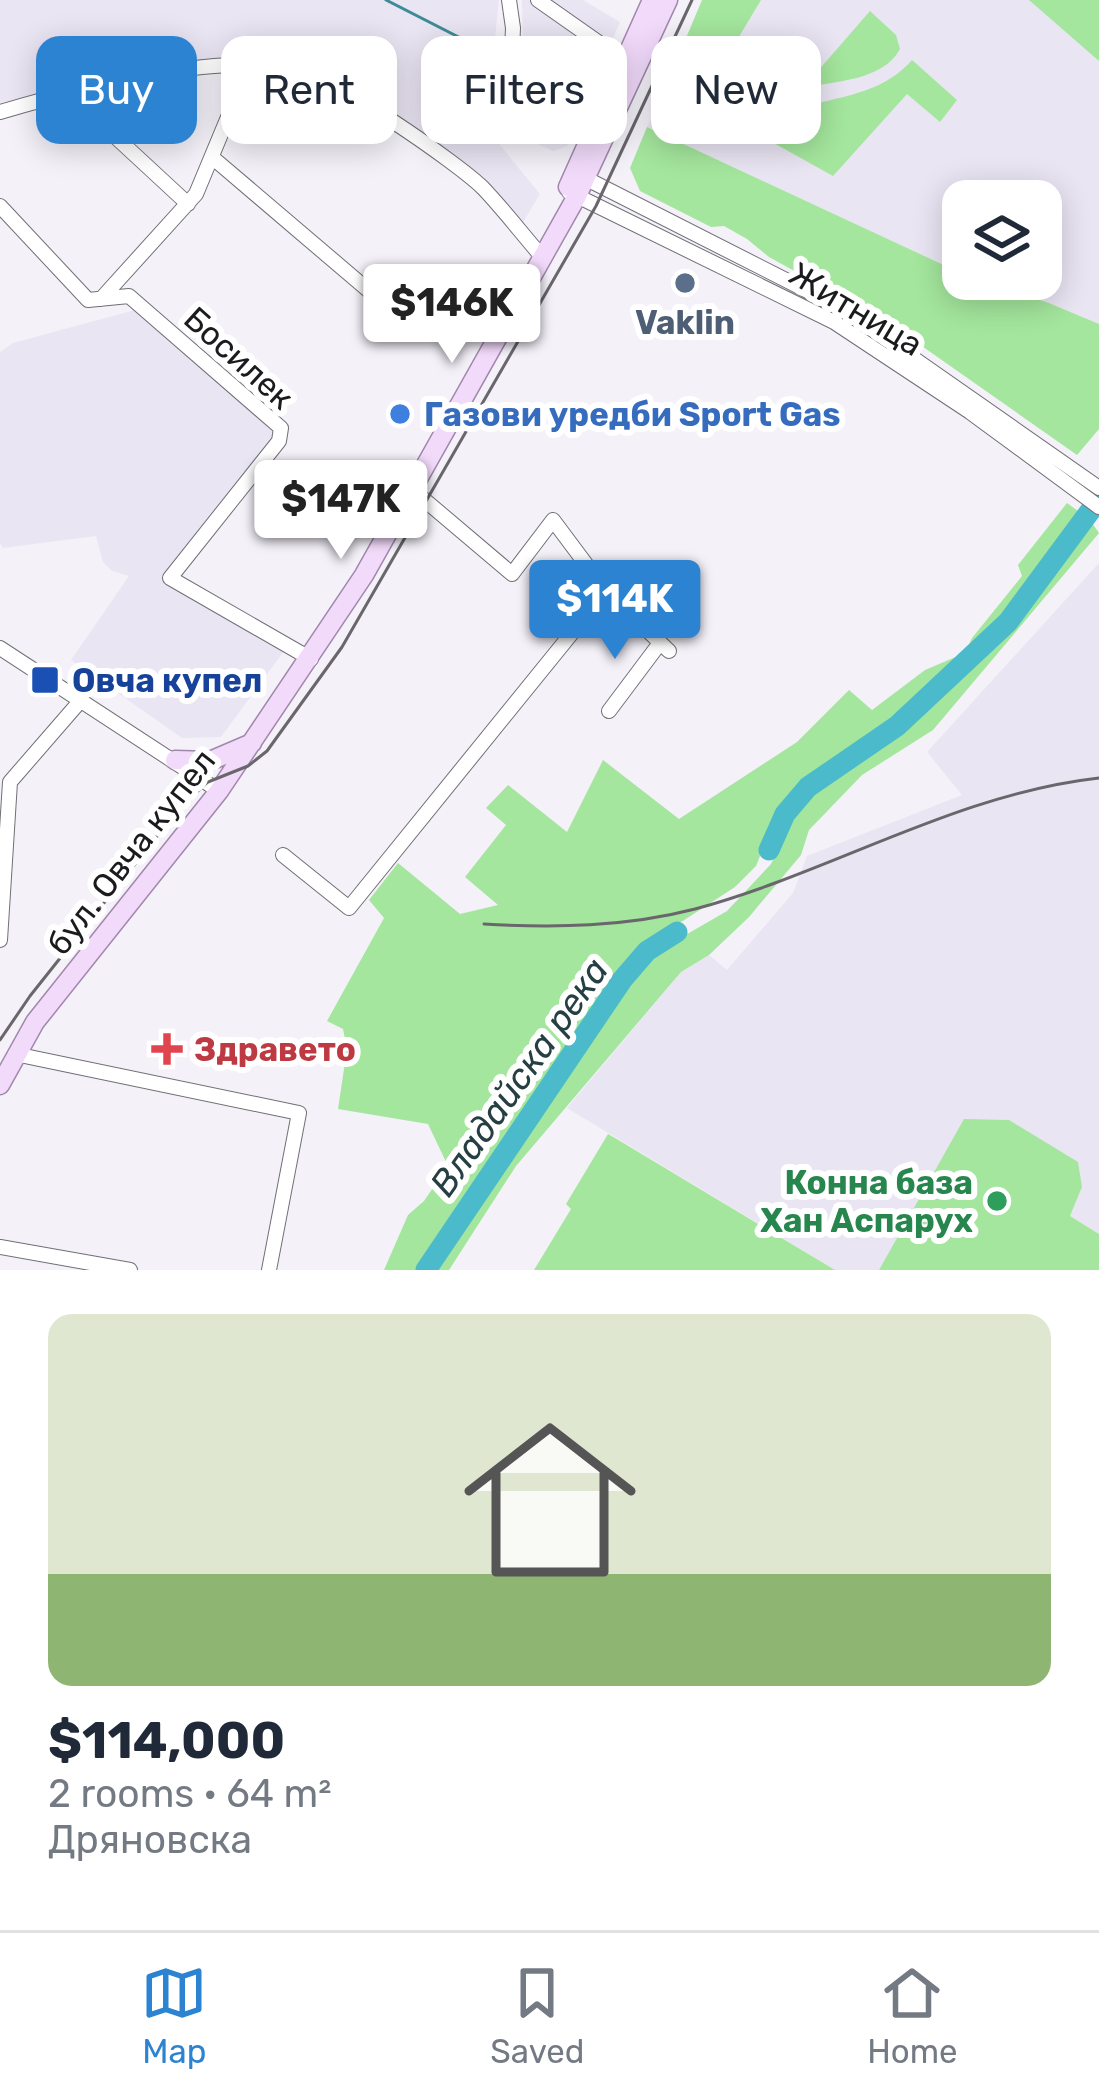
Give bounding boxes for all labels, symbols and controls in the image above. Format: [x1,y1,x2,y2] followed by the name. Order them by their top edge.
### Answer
[36,36,197,144] chip: Buy
[221,36,397,144] chip: Rent
[421,36,627,144] chip: Filters
[651,36,821,144] chip: New
[942,180,1062,300] map controls
[942,180,1062,300] button: layers
[782,254,930,364] street label: Житница
[368,264,536,366] pin: $146K
[672,270,698,296] marker: Vaklin
[390,280,514,326] text: $146K
[176,299,302,417] street label: Босилек
[635,303,735,342] place label: Vaklin
[424,395,841,434] place label: Газови уредби Sport Gas
[387,401,413,427] marker: Газови уредби Sport Gas
[257,460,425,562] pin: $147K
[281,476,401,522] text: $147K
[531,560,699,662] pin: $114K
[556,576,674,622] text: $114K
[72,661,262,700] place label: Овча купел
[29,664,61,696] marker: Овча купел
[39,742,223,962] street label: бул. Овча купел
[421,950,617,1204] water label: Владайска река
[194,1030,356,1069] place label: Здравето
[151,1033,183,1065] marker: Здравето
[760,1163,973,1240] place label: Конна база Хан Аспарух
[984,1188,1010,1214] marker: Конна база Хан Аспарух
[442,1392,658,1608] icon: home
[48,1710,285,1771] text: $114,000
[48,1771,331,1817] text: 2 rooms · 64 m²
[48,1817,252,1863] text: Дряновска
[141,1960,207,2071] tab: Map
[490,1960,584,2071] tab: Saved
[867,1960,958,2071] tab: Home

